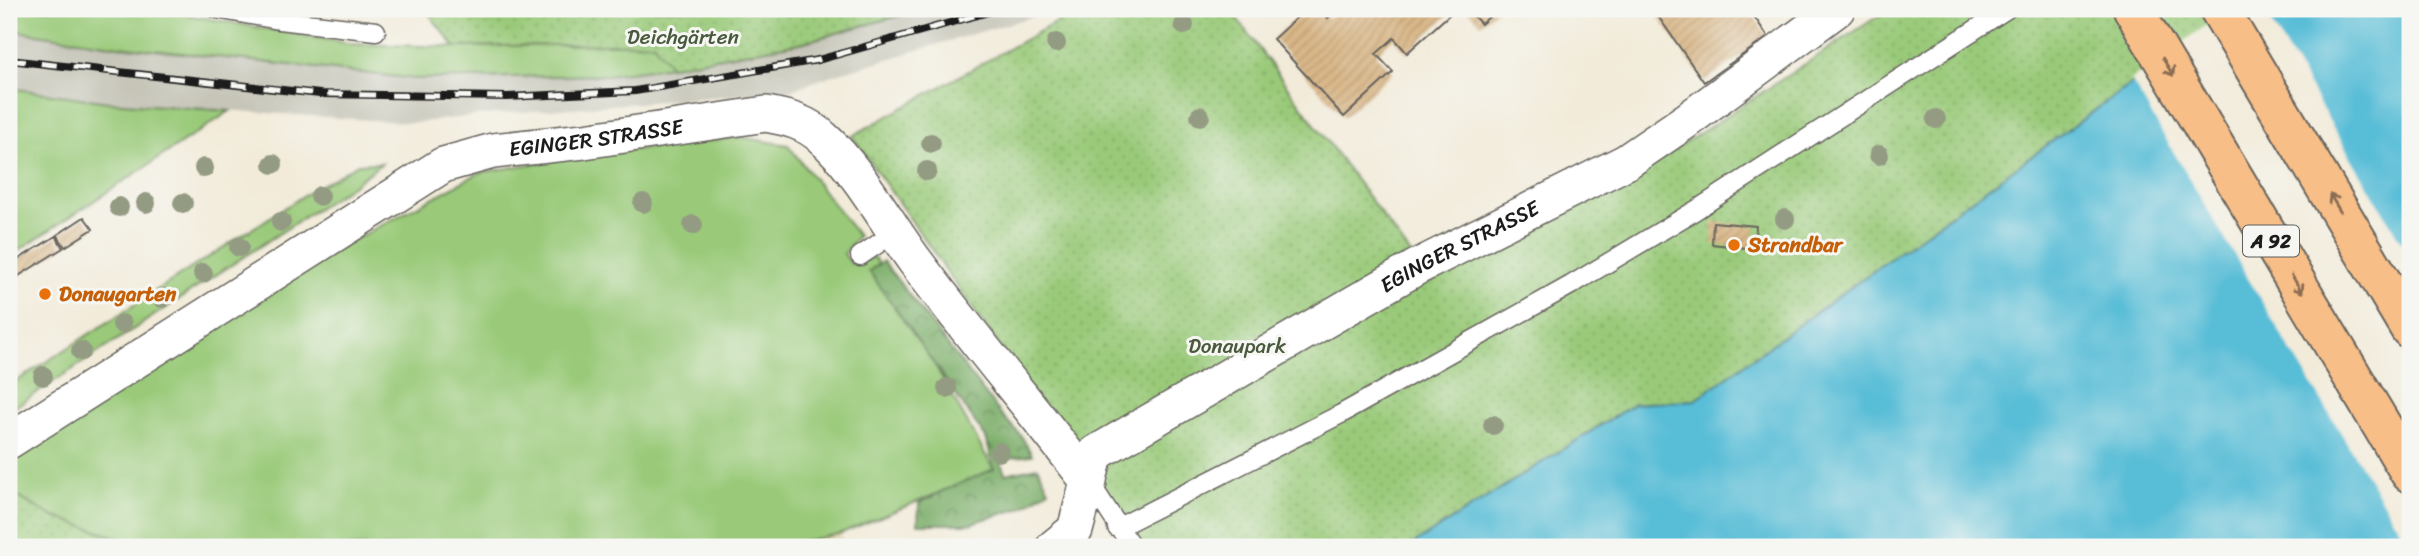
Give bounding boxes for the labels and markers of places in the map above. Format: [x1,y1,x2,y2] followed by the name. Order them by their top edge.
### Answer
[1747,226,1844,264] place label: Strandbar
[1726,237,1742,253] marker: Strandbar
[59,275,177,313] place label: Donaugarten
[37,286,53,302] marker: Donaugarten

